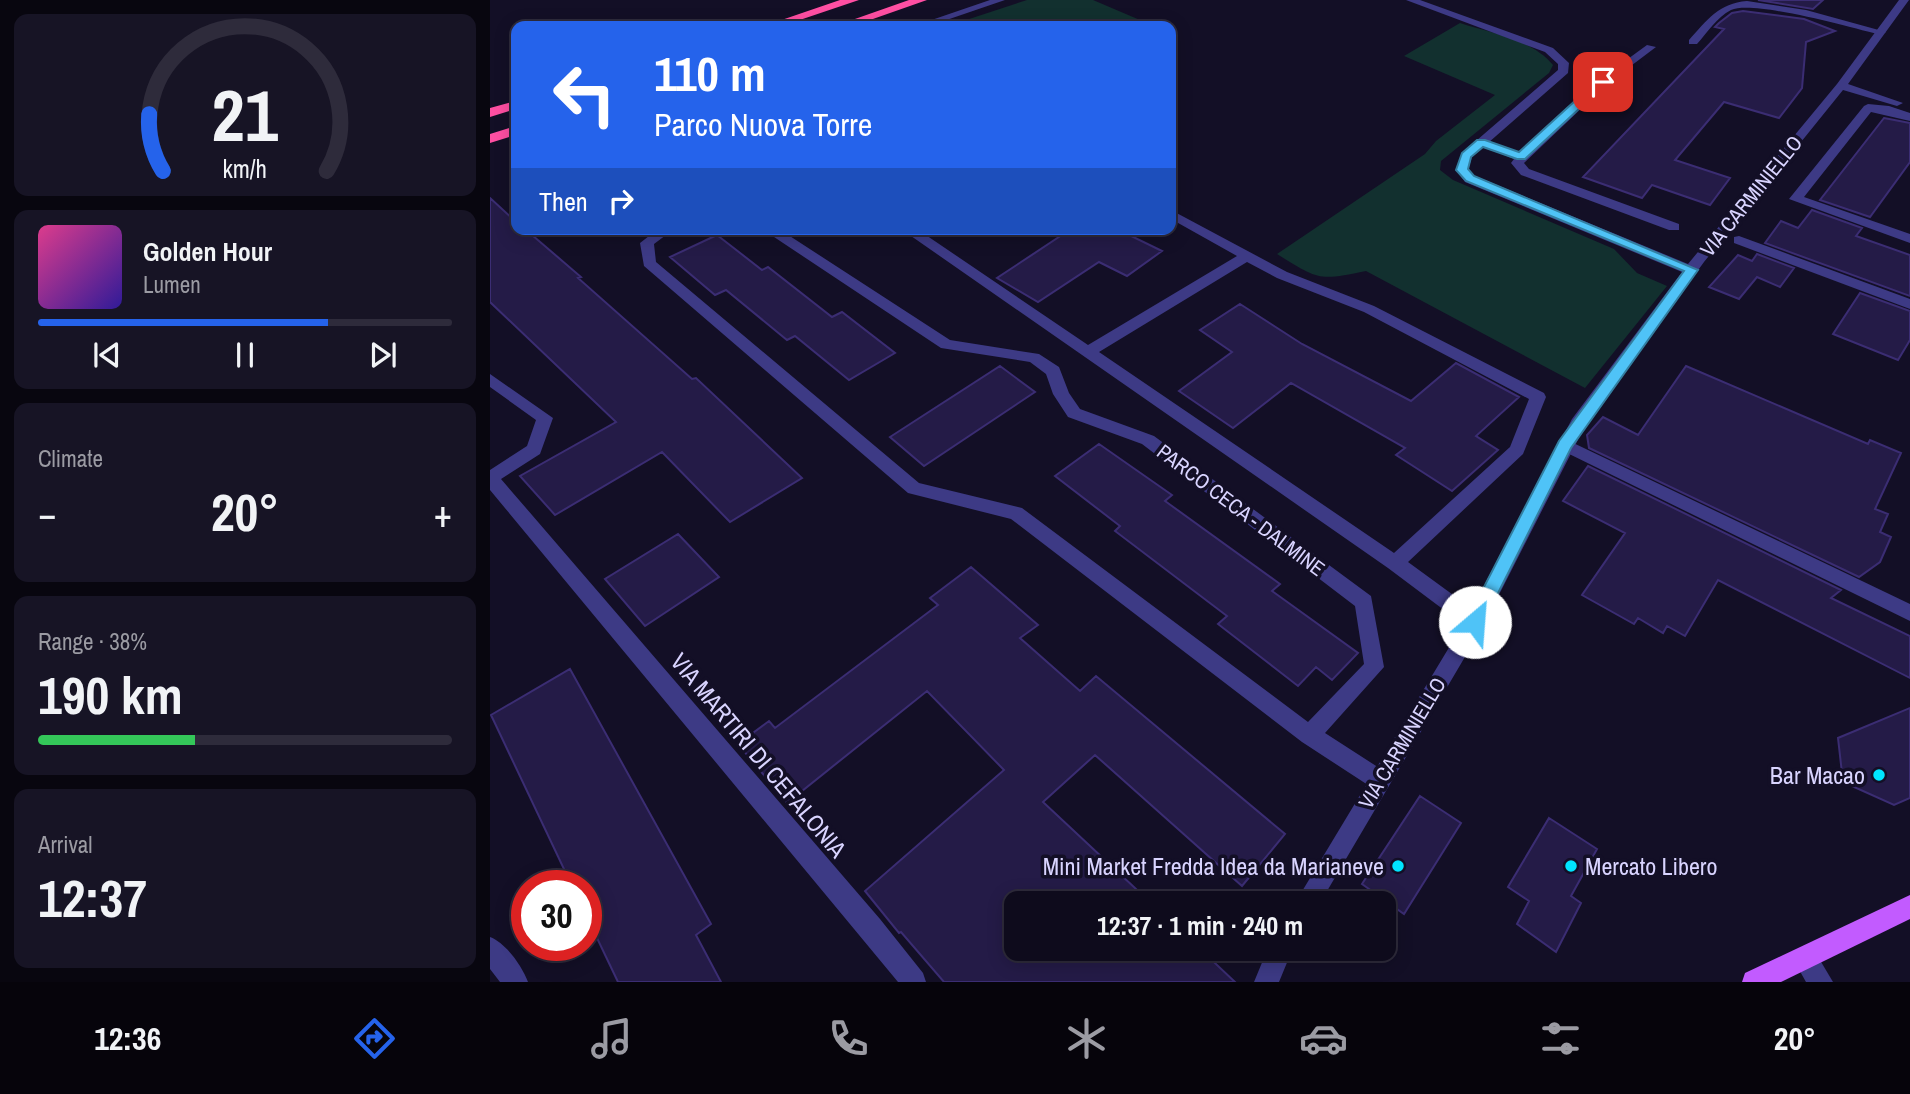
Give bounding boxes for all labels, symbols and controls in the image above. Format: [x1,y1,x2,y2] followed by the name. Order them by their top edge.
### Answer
[654,40,766,106] text: 110 m
[539,49,630,140] icon: left
[1573,52,1633,112] pin
[1584,63,1622,101] icon: arrive
[212,66,279,164] text: 21
[654,103,872,146] text: Parco Nuova Torre
[1693,129,1809,263] street label: VIA CARMINIELLO
[223,152,267,186] text: km/h
[602,182,640,220] icon: right
[539,184,588,219] text: Then
[143,234,272,269] text: Golden Hour
[143,269,201,300] text: Lumen
[88,336,126,374] icon: previous
[226,336,264,374] icon: pause
[364,336,402,374] icon: next
[1151,437,1331,583] street label: PARCO CECA - DALMINE
[38,443,103,474] text: Climate
[211,477,279,547] text: 20°
[38,488,56,539] text: −
[434,488,452,539] text: +
[1438,585,1512,659] position arrow
[38,626,147,657] text: Range · 38%
[664,646,855,865] street label: VIA MARTIRI DI CEFALONIA
[38,660,183,730] text: 190 km
[1351,672,1453,814] street label: VIA CARMINIELLO
[1770,759,1865,791] place label: Bar Macao
[1871,767,1887,783] marker: Bar Macao
[38,829,93,860] text: Arrival
[1043,850,1384,882] place label: Mini Market Fredda Idea da Marianeve
[1585,850,1717,882] place label: Mercato Libero
[1390,858,1406,874] marker: Mini Market Fredda Idea da Marianeve
[1563,858,1579,874] marker: Mercato Libero
[38,863,147,933] text: 12:37
[511,870,602,961] speed limit sign: 30
[1097,908,1303,943] text: 12:37 · 1 min · 240 m
[350,1014,399,1063] icon: directions
[587,1014,636,1063] icon: music
[824,1014,873,1063] icon: phone
[1062,1014,1111,1063] icon: climate
[1299,1014,1348,1063] icon: car
[1536,1014,1585,1063] icon: filters
[94,1017,161,1060] text: 12:36
[1774,1017,1816,1060] text: 20°

